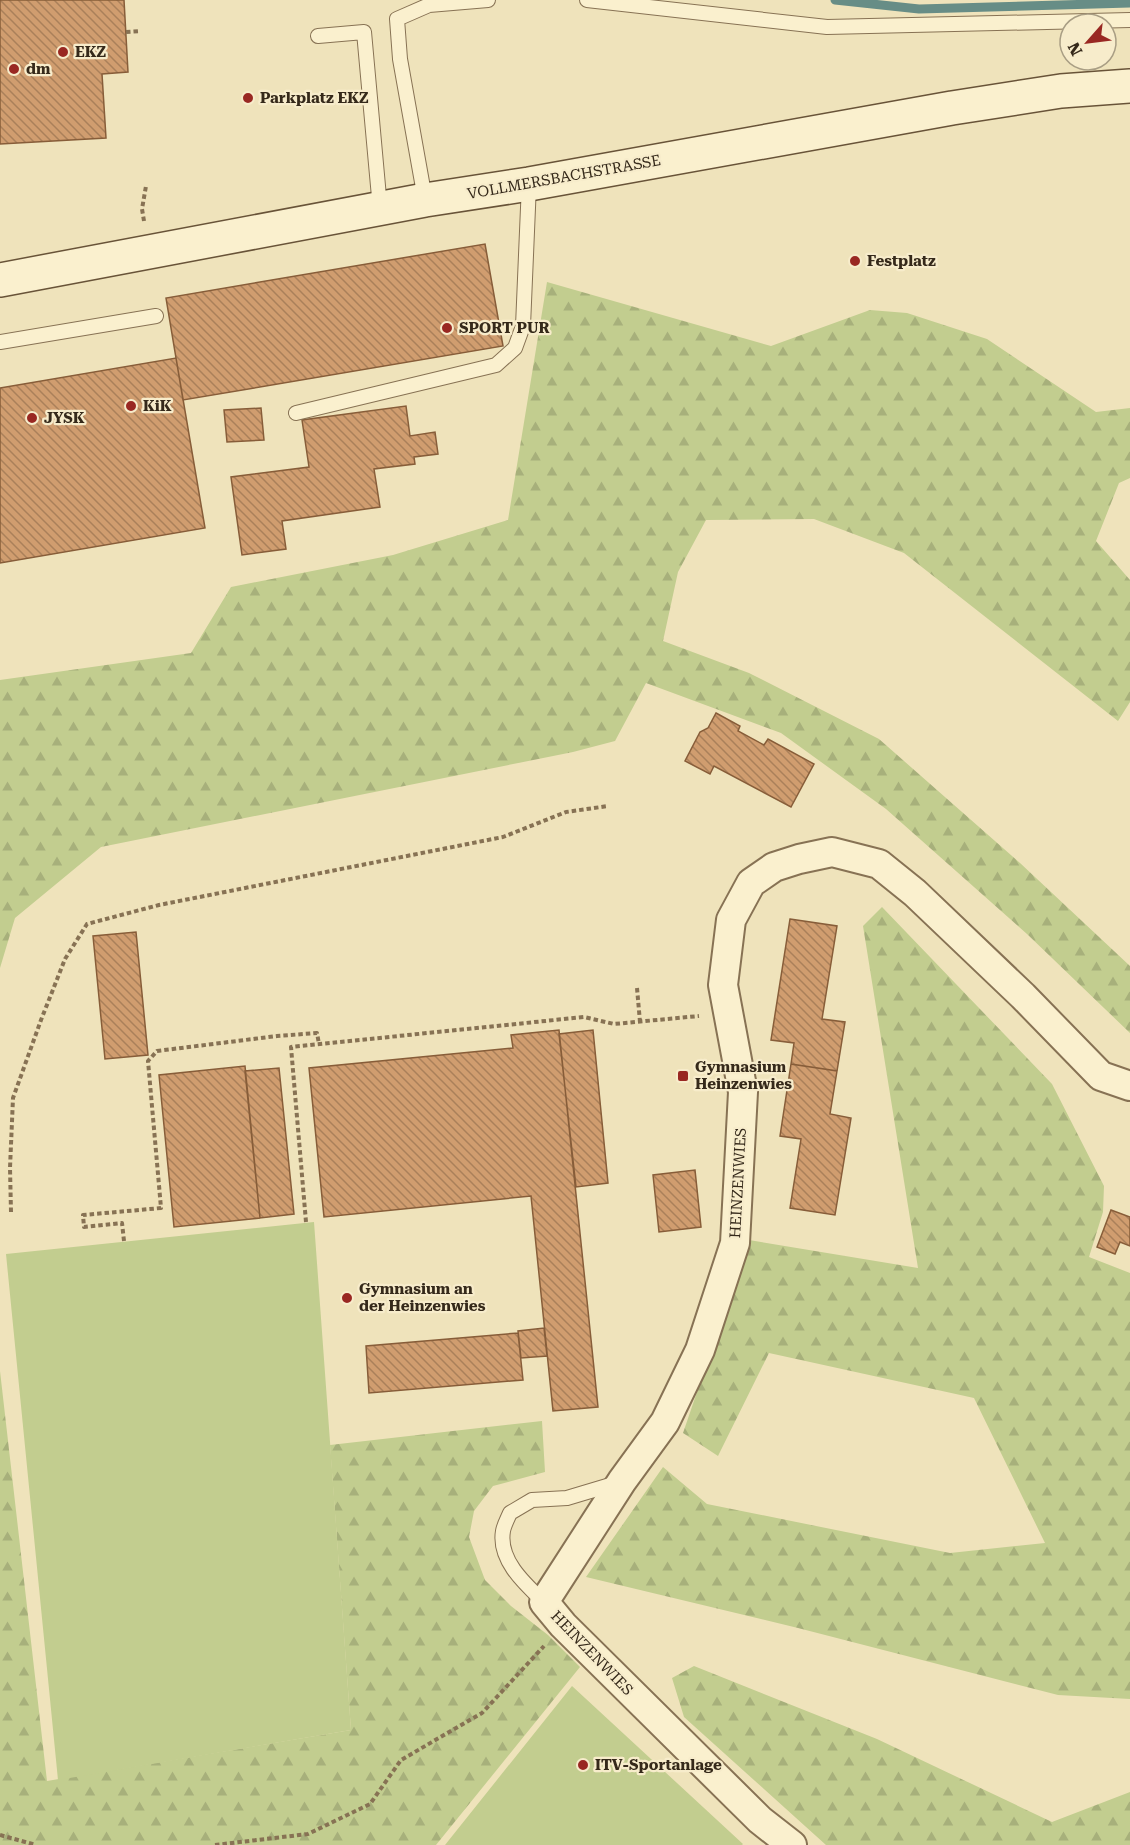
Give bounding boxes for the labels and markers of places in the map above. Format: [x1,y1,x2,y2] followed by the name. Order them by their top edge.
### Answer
[75,43,107,61] place label: EKZ
[56,45,70,59] marker: EKZ
[26,60,51,78] place label: dm
[7,62,21,76] marker: dm
[260,89,369,107] place label: Parkplatz EKZ
[241,91,255,105] marker: Parkplatz EKZ
[867,252,936,270] place label: Festplatz
[848,254,862,268] marker: Festplatz
[459,319,550,337] place label: SPORT PUR
[440,321,454,335] marker: SPORT PUR
[143,397,172,415] place label: KiK
[124,399,138,413] marker: KiK
[44,409,85,427] place label: JYSK
[25,411,39,425] marker: JYSK
[695,1058,792,1093] place label: Gymnasium Heinzenwies
[676,1069,690,1083] marker: Gymnasium Heinzenwies
[359,1280,486,1315] place label: Gymnasium an der Heinzenwies
[340,1291,354,1305] marker: Gymnasium an der Heinzenwies
[595,1756,722,1774] place label: ITV-Sportanlage
[576,1758,590,1772] marker: ITV-Sportanlage

